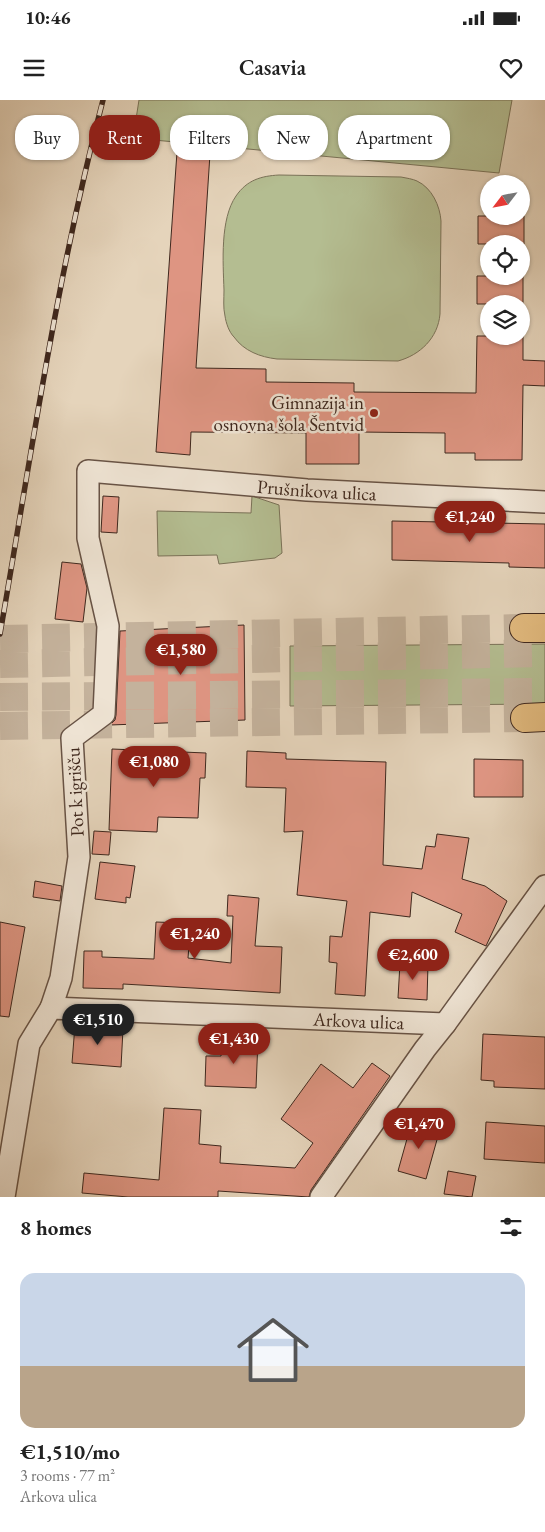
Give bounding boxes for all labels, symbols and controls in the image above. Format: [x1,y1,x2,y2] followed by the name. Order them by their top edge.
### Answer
[25,5,71,30] text: 10:46
[239,53,306,82] text: Casavia
[20,54,48,82] icon: menu
[497,54,525,82] icon: heart
[15,115,79,160] chip: Buy
[89,115,160,160] chip: Rent
[170,115,248,160] chip: Filters
[258,115,328,160] chip: New
[338,115,450,160] chip: Apartment
[480,175,530,225] north arrow
[480,175,530,345] map controls
[480,235,530,285] button: locate
[480,295,530,345] button: layers
[214,390,364,437] place label: Gimnazija in osnovna šola Šentvid
[368,407,380,419] marker: Gimnazija in osnovna šola Šentvid
[256,473,377,506] street label: Prušnikova ulica
[429,500,511,543] pin: €1,240
[445,506,495,527] text: €1,240
[140,634,222,676] pin: €1,580
[156,639,206,660] text: €1,580
[113,746,195,788] pin: €1,080
[60,747,90,837] street label: Pot k igrišču
[129,751,179,772] text: €1,080
[154,918,236,960] pin: €1,240
[170,923,220,944] text: €1,240
[372,938,454,981] pin: €2,600
[388,944,438,965] text: €2,600
[57,1004,139,1046] pin: €1,510
[311,1006,405,1035] street label: Arkova ulica
[73,1009,123,1030] text: €1,510
[193,1022,275,1065] pin: €1,430
[209,1028,259,1049] text: €1,430
[378,1108,460,1150] pin: €1,470
[394,1113,444,1134] text: €1,470
[497,1213,525,1241] icon: filters
[20,1214,92,1241] text: 8 homes
[228,1305,318,1395] icon: home
[20,1438,120,1465] text: €1,510/mo
[20,1465,115,1486] text: 3 rooms · 77 m²
[20,1486,97,1507] text: Arkova ulica

